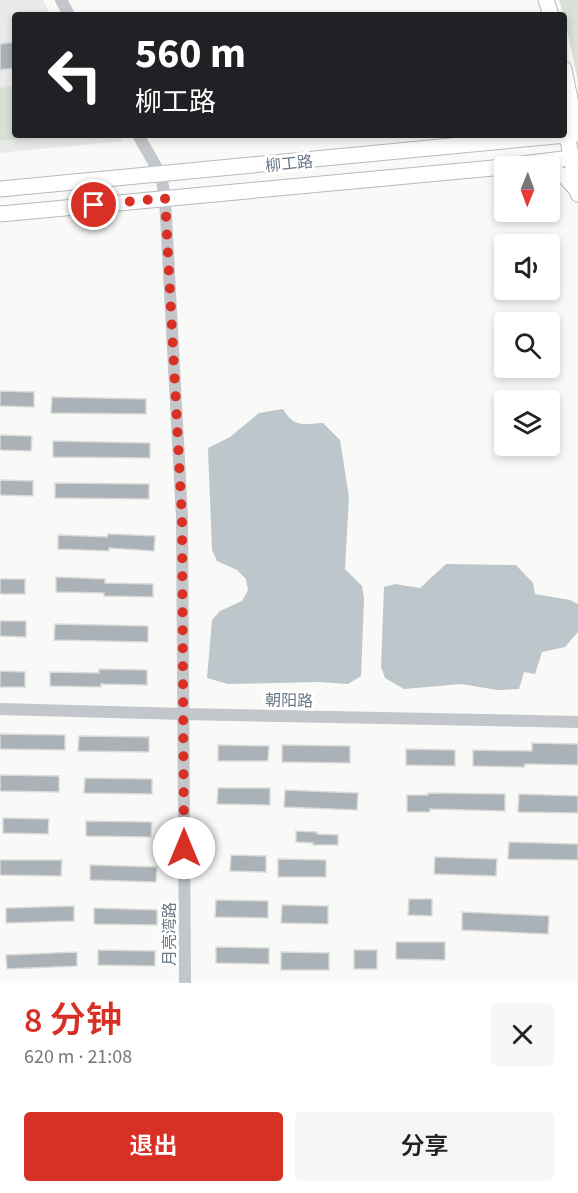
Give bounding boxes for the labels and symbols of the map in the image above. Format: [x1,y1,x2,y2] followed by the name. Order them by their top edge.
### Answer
[264,151,314,177] street label: 柳工路
[494,156,560,222] north arrow
[68,179,119,230] pin
[265,690,313,712] street label: 朝阳路
[152,816,216,880] position arrow
[159,902,181,966] street label: 月亮湾路

